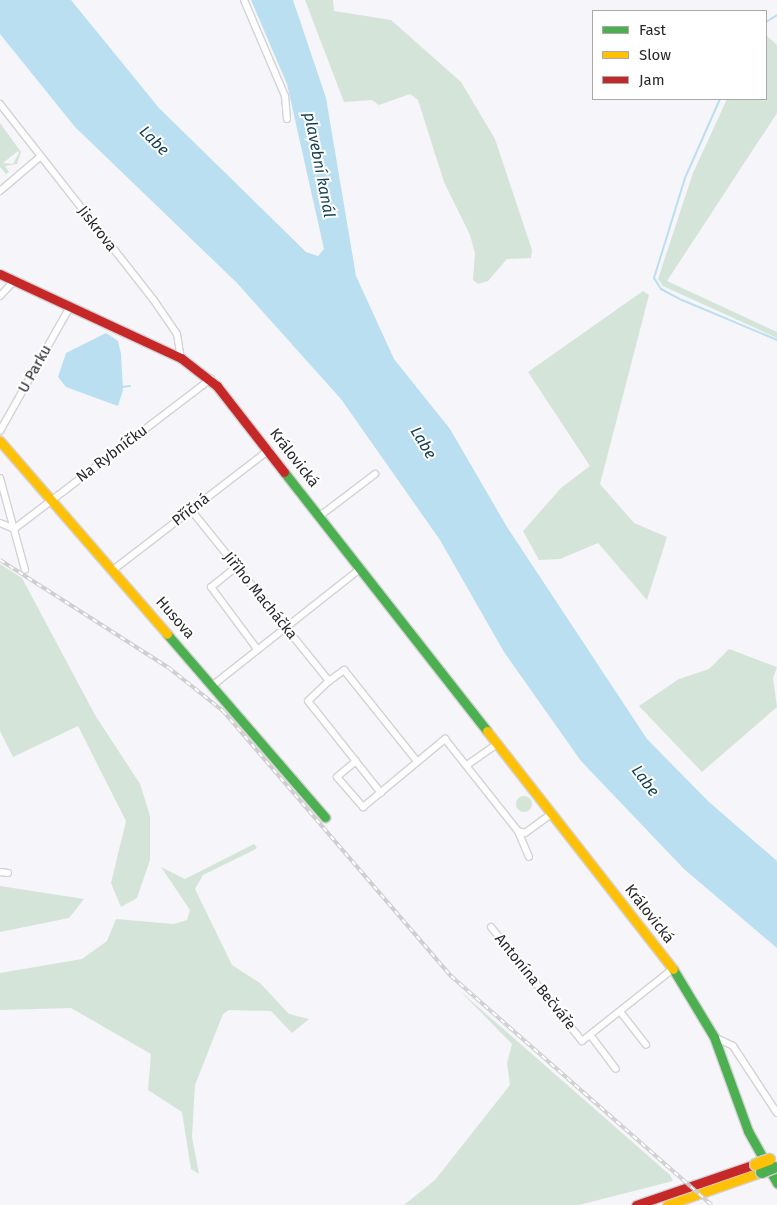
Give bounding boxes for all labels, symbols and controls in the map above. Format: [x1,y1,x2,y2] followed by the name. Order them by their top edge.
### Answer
[592,10,767,100] legend
[639,21,666,39] text: Fast
[639,46,671,64] text: Slow
[639,71,665,89] text: Jam
[299,111,339,219] water label: plavební kanál
[135,122,173,160] water label: Labe
[74,203,120,255] street label: Jiskrova
[15,342,55,396] street label: U Parku
[73,421,151,487] street label: Na Rybníčku
[406,423,440,463] water label: Labe
[266,425,322,491] street label: Královická
[169,490,213,530] street label: Příčná
[219,549,301,643] street label: Jiřího Macháčka
[152,593,198,643] street label: Husova
[627,762,663,800] water label: Labe
[621,881,677,947] street label: Královická
[491,930,579,1034] street label: Antonína Bečváře

